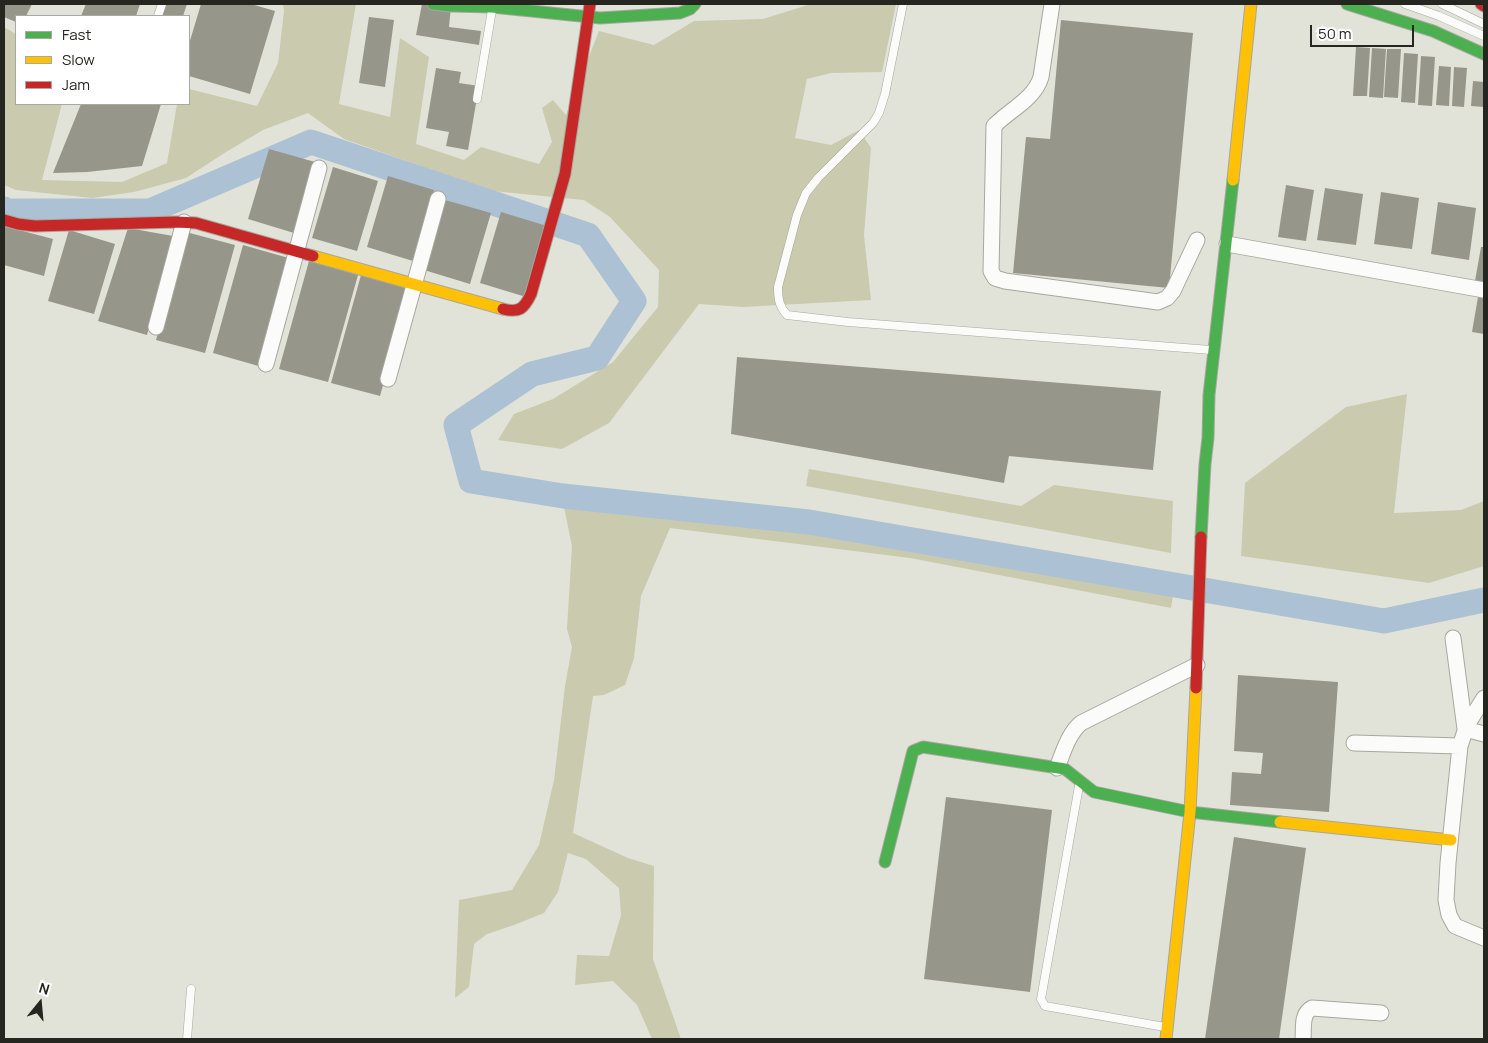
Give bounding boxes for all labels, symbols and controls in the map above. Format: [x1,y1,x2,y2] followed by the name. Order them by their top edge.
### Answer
[15,15,190,105] legend
[1313,15,1417,47] scale bar
[1318,23,1352,44] text: 50 m
[62,24,91,45] text: Fast
[62,49,95,70] text: Slow
[62,74,90,95] text: Jam
[15,978,65,1028] north arrow
[37,978,52,999] text: N

